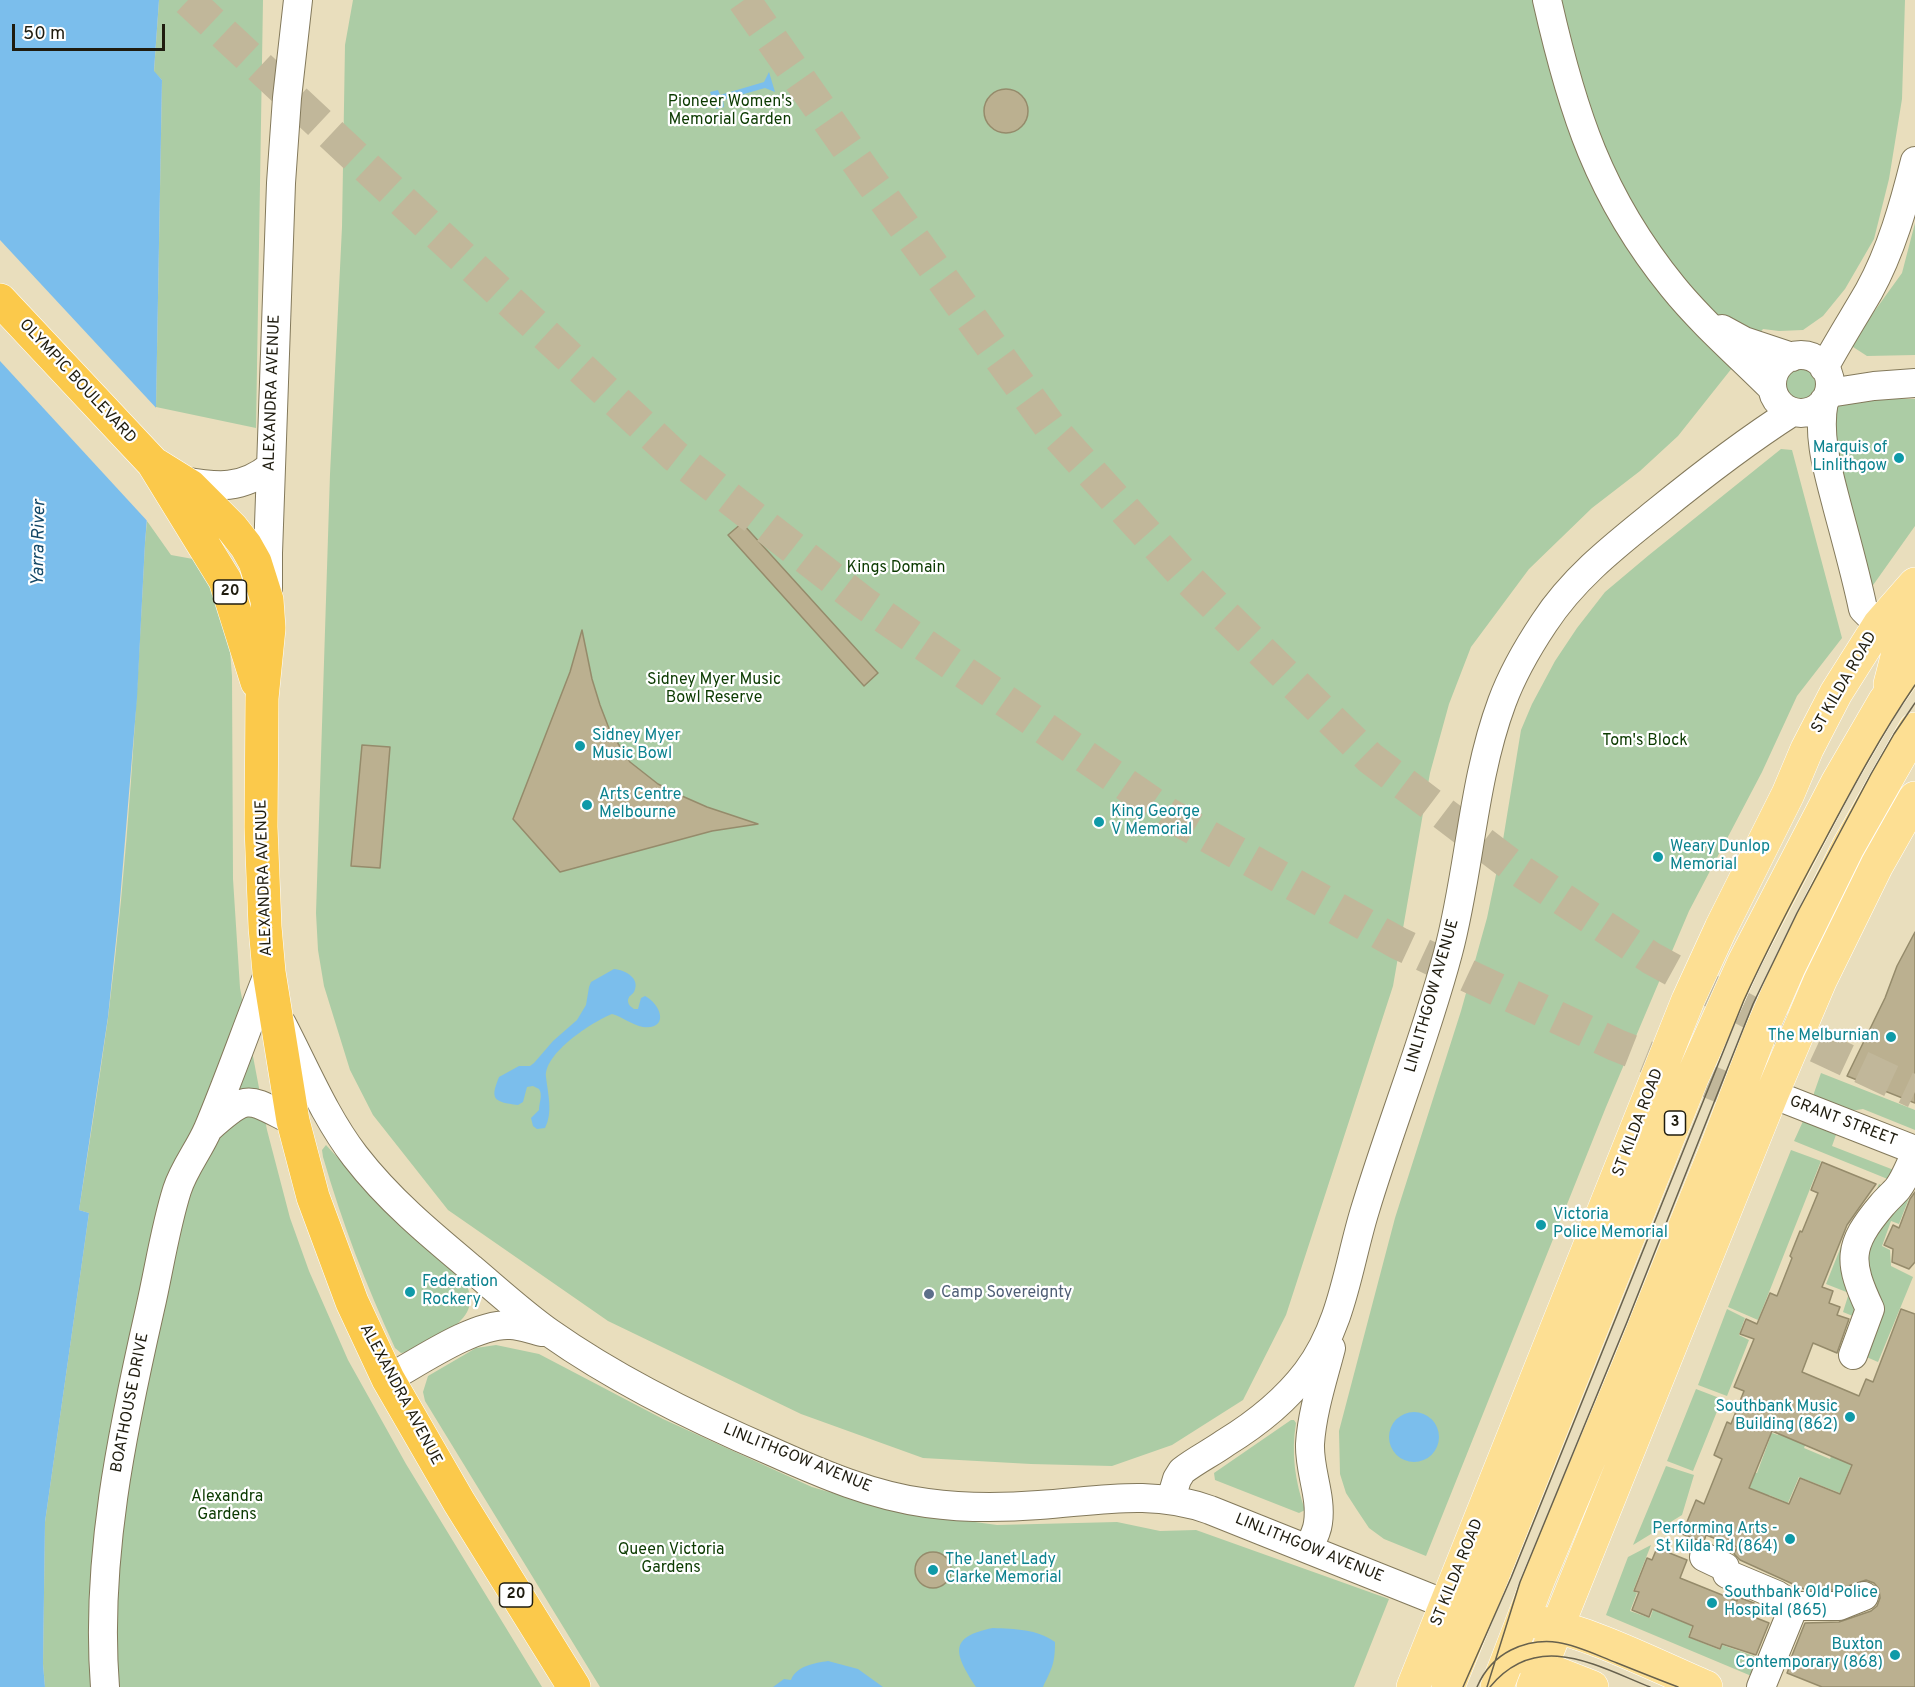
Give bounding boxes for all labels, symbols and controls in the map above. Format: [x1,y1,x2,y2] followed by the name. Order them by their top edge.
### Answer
[15,12,168,50] scale bar
[23,23,65,46] text: 50 m
[668,93,792,131] park label: Pioneer Women's Memorial Garden
[261,314,285,472] street label: ALEXANDRA AVENUE
[14,316,140,448] street label: OLYMPIC BOULEVARD
[1813,439,1887,477] place label: Marquis of Linlithgow
[1892,451,1906,465] marker: Marquis of Linlithgow
[28,500,52,586] water label: Yarra River
[847,559,945,579] park label: Kings Domain
[214,580,246,604] road number: 20
[1808,629,1882,737] street label: ST KILDA ROAD
[647,671,781,709] park label: Sidney Myer Music Bowl Reserve
[592,727,681,765] place label: Sidney Myer Music Bowl
[1602,732,1688,752] park label: Tom's Block
[573,739,587,753] marker: Sidney Myer Music Bowl
[599,786,681,824] place label: Arts Centre Melbourne
[580,798,594,812] marker: Arts Centre Melbourne
[253,799,277,957] street label: ALEXANDRA AVENUE
[1111,803,1200,841] place label: King George V Memorial
[1092,815,1106,829] marker: King George V Memorial
[1670,838,1770,876] place label: Weary Dunlop Memorial
[1651,850,1665,864] marker: Weary Dunlop Memorial
[1402,917,1464,1075] street label: LINLITHGOW AVENUE
[1767,1027,1879,1047] place label: The Melburnian
[1884,1030,1898,1044] marker: The Melburnian
[1610,1066,1668,1180] street label: ST KILDA ROAD
[1786,1093,1900,1151] street label: GRANT STREET
[1664,1111,1686,1135] road number: 3
[1553,1206,1668,1244] place label: Victoria Police Memorial
[1534,1218,1548,1232] marker: Victoria Police Memorial
[422,1273,498,1311] place label: Federation Rockery
[941,1284,1072,1304] place label: Camp Sovereignty
[403,1285,417,1299] marker: Federation Rockery
[922,1287,936,1301] marker: Camp Sovereignty
[355,1321,445,1469] street label: ALEXANDRA AVENUE
[108,1331,154,1475] street label: BOATHOUSE DRIVE
[1715,1398,1838,1436] place label: Southbank Music Building (862)
[1843,1410,1857,1424] marker: Southbank Music Building (862)
[720,1420,874,1498] street label: LINLITHGOW AVENUE
[191,1488,263,1526] park label: Alexandra Gardens
[1232,1510,1386,1588] street label: LINLITHGOW AVENUE
[1428,1516,1488,1630] street label: ST KILDA ROAD
[1652,1520,1778,1558] place label: Performing Arts - St Kilda Rd (864)
[1783,1532,1797,1546] marker: Performing Arts - St Kilda Rd (864)
[618,1541,724,1579] park label: Queen Victoria Gardens
[945,1551,1062,1589] place label: The Janet Lady Clarke Memorial
[926,1563,940,1577] marker: The Janet Lady Clarke Memorial
[500,1583,532,1607] road number: 20
[1724,1584,1878,1622] place label: Southbank Old Police Hospital (865)
[1705,1596,1719,1610] marker: Southbank Old Police Hospital (865)
[1735,1636,1883,1674] place label: Buxton Contemporary (868)
[1888,1648,1902,1662] marker: Buxton Contemporary (868)

